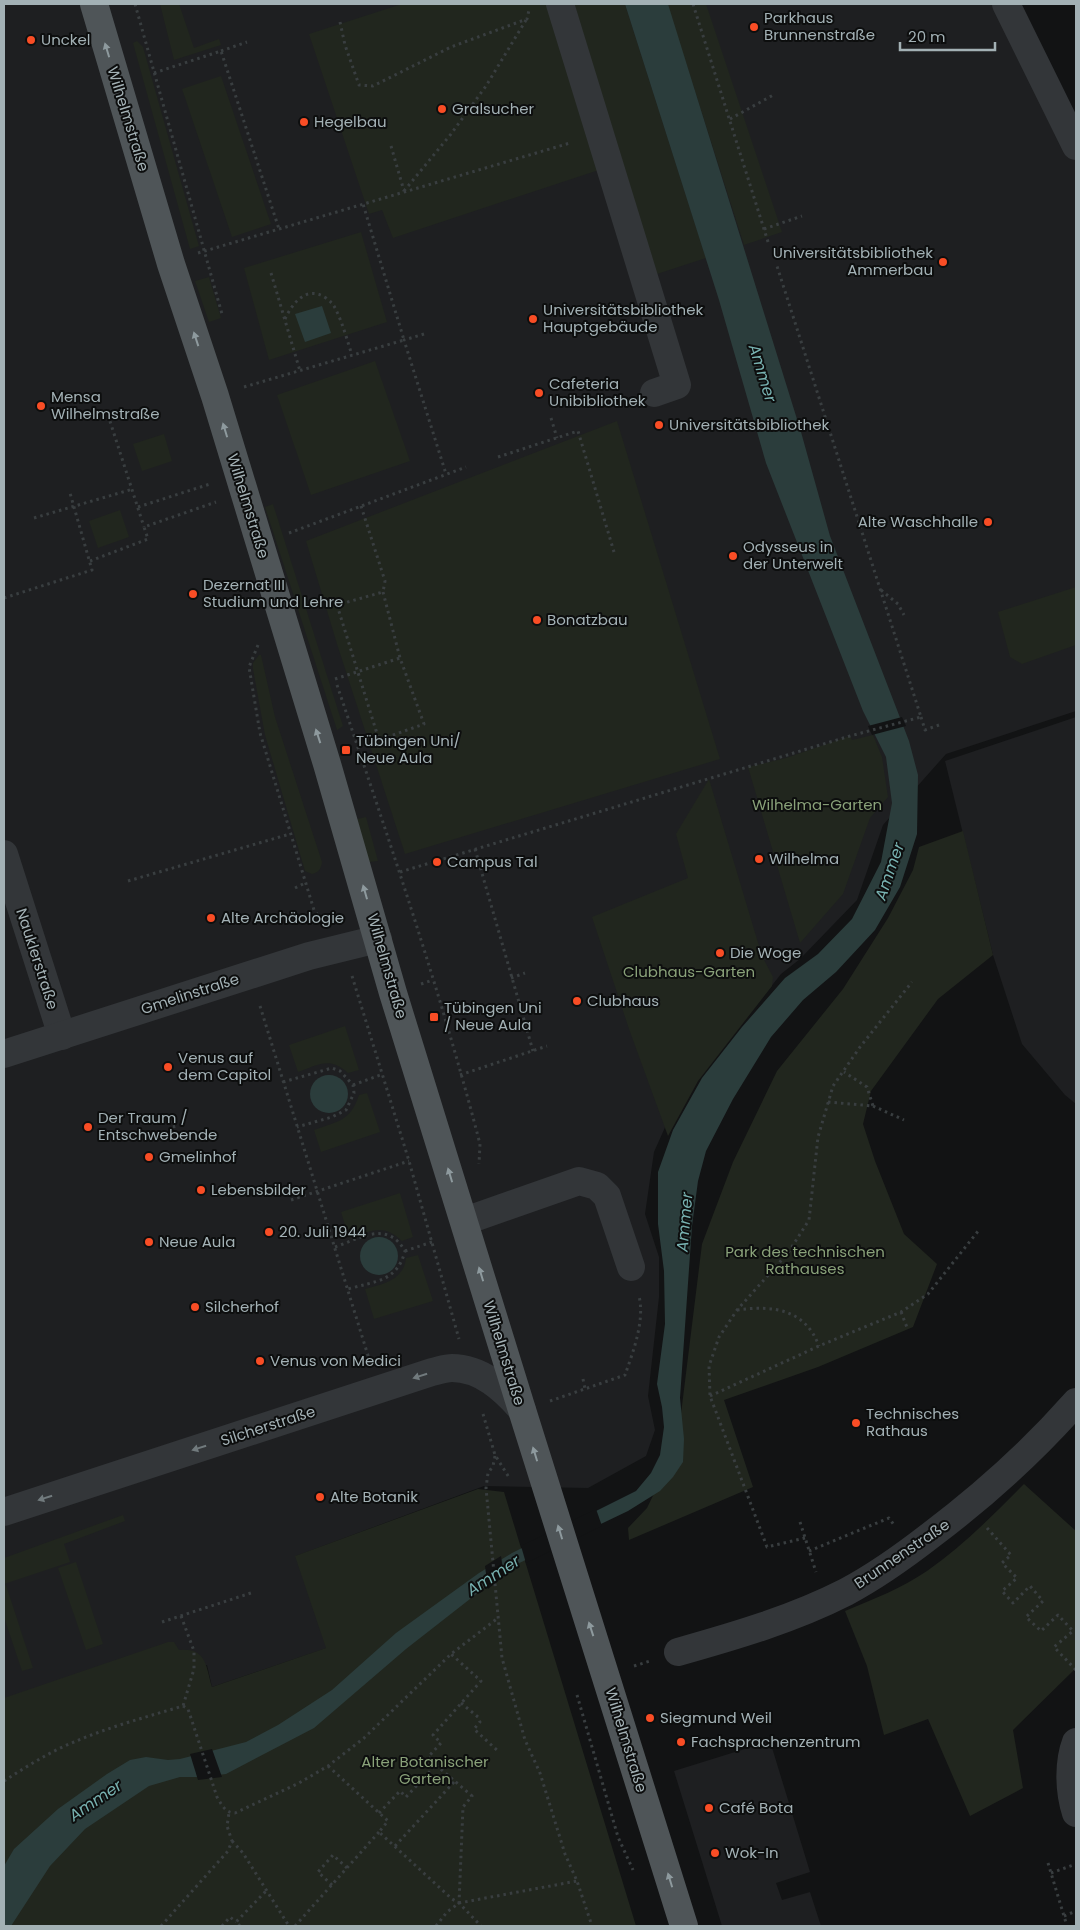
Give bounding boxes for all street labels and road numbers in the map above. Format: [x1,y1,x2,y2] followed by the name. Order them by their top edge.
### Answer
[103,64,154,174] street label: Wilhelmstraße
[223,451,274,561] street label: Wilhelmstraße
[11,906,64,1012] street label: Nauklerstraße
[362,911,413,1021] street label: Wilhelmstraße
[138,968,242,1019] street label: Gmelinstraße
[479,1298,530,1408] street label: Wilhelmstraße
[218,1400,318,1451] street label: Silcherstraße
[850,1514,954,1593] street label: Brunnenstraße
[601,1685,652,1795] street label: Wilhelmstraße

